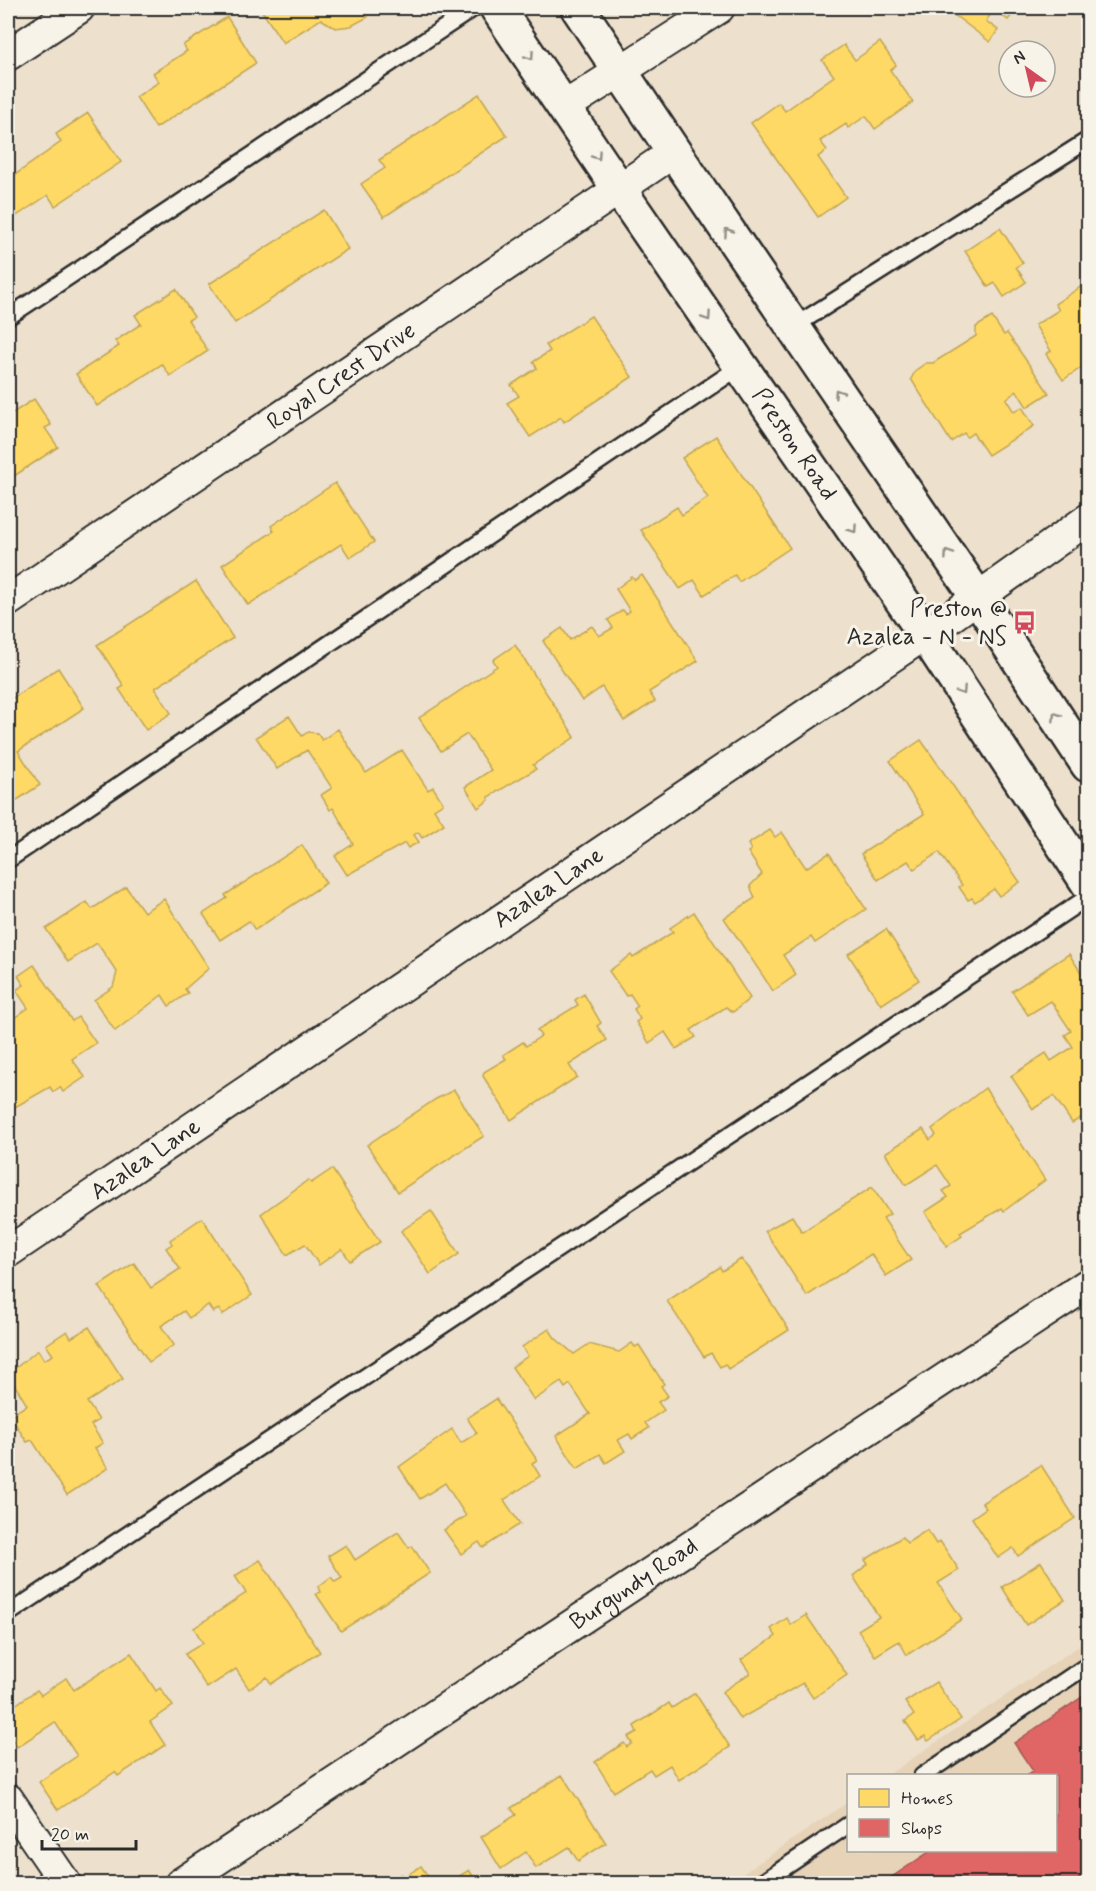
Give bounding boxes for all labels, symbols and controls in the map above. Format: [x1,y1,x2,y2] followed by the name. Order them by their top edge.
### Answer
[997,39,1057,99] north arrow
[1009,46,1030,69] text: N
[523,49,534,60] one-way arrow
[590,149,601,160] one-way arrow
[724,227,735,238] one-way arrow
[700,310,711,321] one-way arrow
[261,315,422,437] street label: Royal Crest Drive
[745,382,844,507] street label: Preston Road
[834,388,845,399] one-way arrow
[846,523,857,534] one-way arrow
[944,550,955,561] one-way arrow
[847,594,1007,653] place label: Preston @ Azalea - N - NS
[1012,610,1038,636] bus stop icon: Preston @ Azalea - N - NS
[955,684,966,695] one-way arrow
[1052,712,1063,723] one-way arrow
[488,839,610,936] street label: Azalea Lane
[85,1111,207,1207] street label: Azalea Lane
[564,1531,704,1638] street label: Burgundy Road
[847,1774,1057,1852] legend
[901,1787,953,1811] text: Homes
[42,1813,136,1851] scale bar
[901,1817,942,1841] text: Shops
[51,1823,89,1847] text: 20 m

